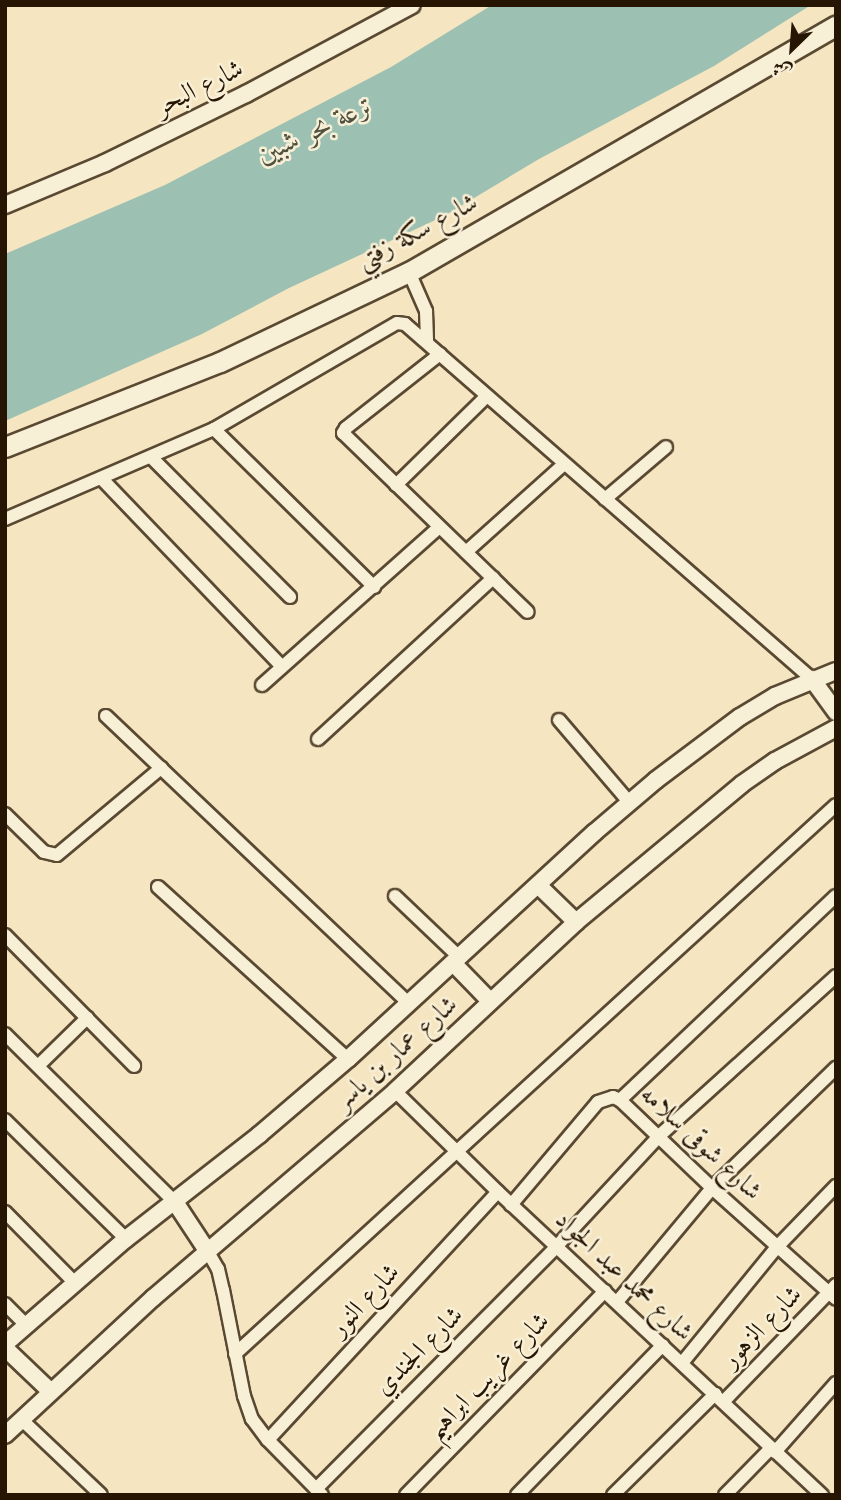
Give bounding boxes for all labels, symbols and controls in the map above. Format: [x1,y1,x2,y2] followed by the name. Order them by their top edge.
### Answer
[757,14,827,84] north arrow
[151,54,249,124] street label: شارع البحر
[770,56,795,81] text: ش
[252,89,380,173] water label: ترعة بحر شبين
[352,188,484,278] street label: شارع سكة زفتي
[329,990,465,1118] street label: شارع عمار بن ياسر
[633,1080,767,1208] street label: شارع شوقى سلامه
[547,1205,699,1349] street label: شارع محمد عبد الجواد
[324,1258,408,1344] street label: شارع النور
[716,1280,810,1376] street label: شارع الزهور
[369,1301,471,1403] street label: شارع الجندي
[421,1307,557,1447] street label: شارع غريب ابراهيم

